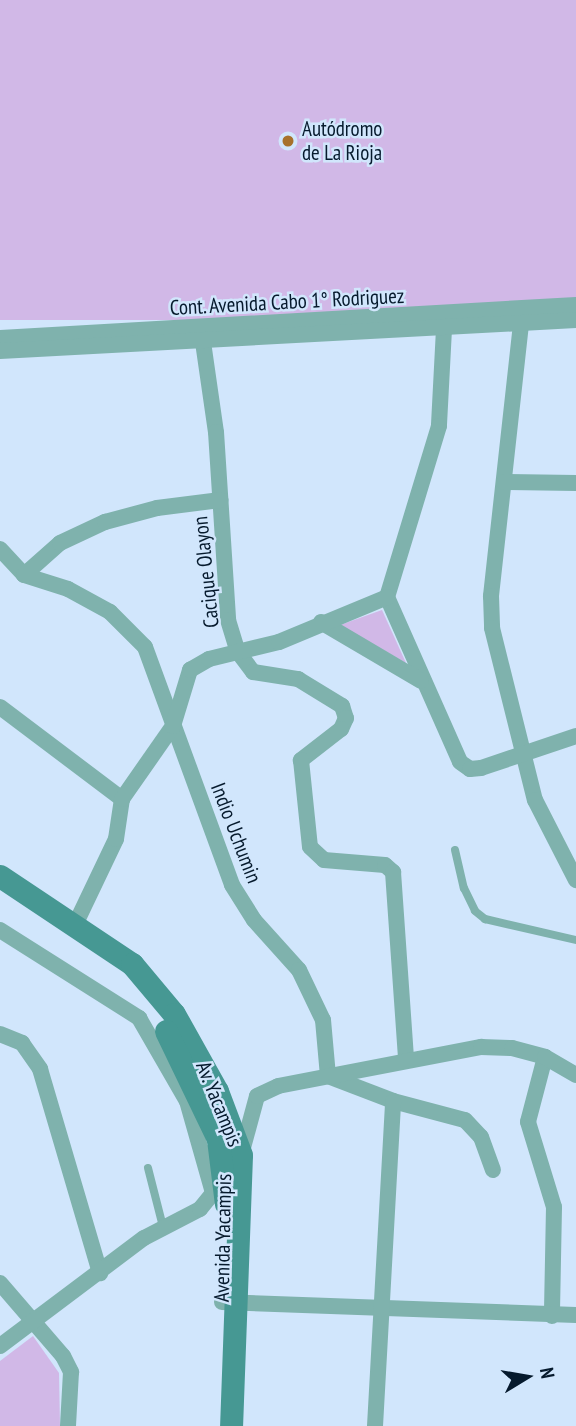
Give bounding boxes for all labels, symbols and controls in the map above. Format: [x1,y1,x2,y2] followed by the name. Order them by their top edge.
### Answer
[302,116,382,166] place label: Autódromo de La Rioja
[280,133,296,149] marker: Autódromo de La Rioja
[168,283,406,321] street label: Cont. Avenida Cabo 1° Rodriguez
[188,515,224,629] street label: Cacique Olayon
[205,779,267,887] street label: Indio Uchumin
[190,1057,248,1151] street label: Av. Yacampis
[209,1173,237,1303] street label: Avenida Yacampis
[492,1342,562,1412] north arrow
[535,1366,560,1380] text: N

